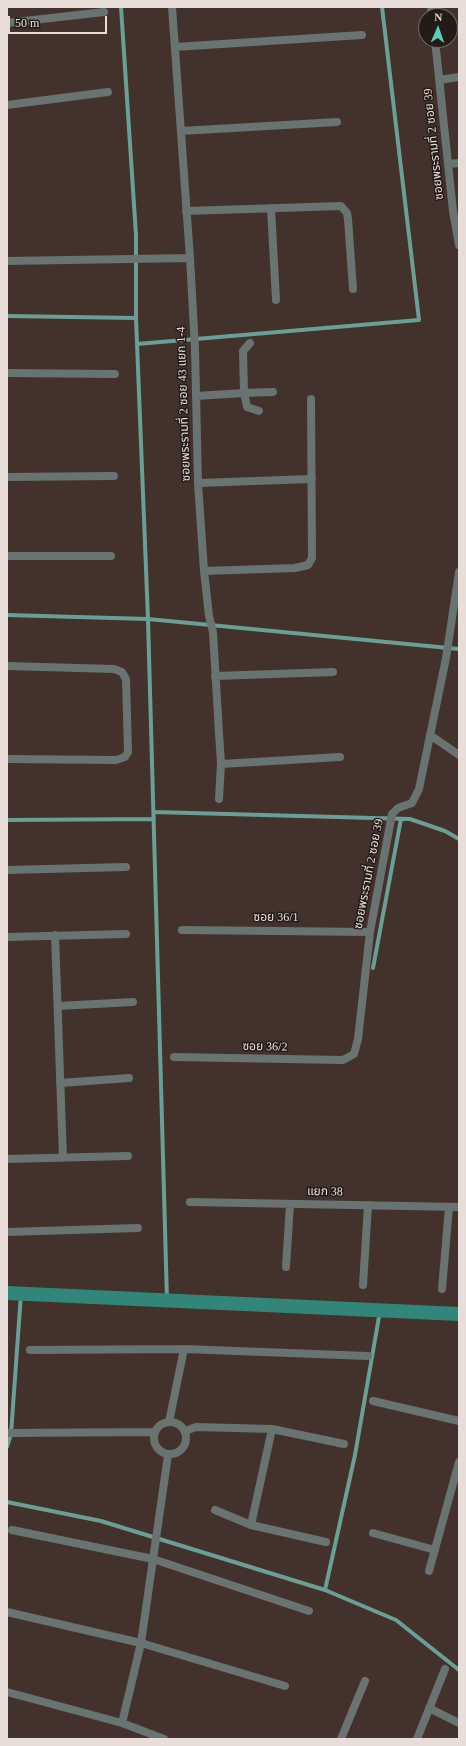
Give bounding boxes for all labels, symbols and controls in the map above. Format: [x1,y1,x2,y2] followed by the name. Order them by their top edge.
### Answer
[10,8,109,34] scale bar
[418,8,458,48] north arrow
[434,11,443,23] text: N
[15,16,39,30] text: 50 m
[421,88,447,200] street label: ซอยพระรามที่ 2 ซอย 39
[174,326,194,482] street label: ซอยพระรามที่ 2 ซอย 43 แยก 1-4
[351,818,387,930] street label: ซอยพระรามที่ 2 ซอย 39
[253,911,299,925] street label: ซอย 36/1
[242,1039,288,1055] street label: ซอย 36/2
[307,1184,343,1200] street label: แยก 38

